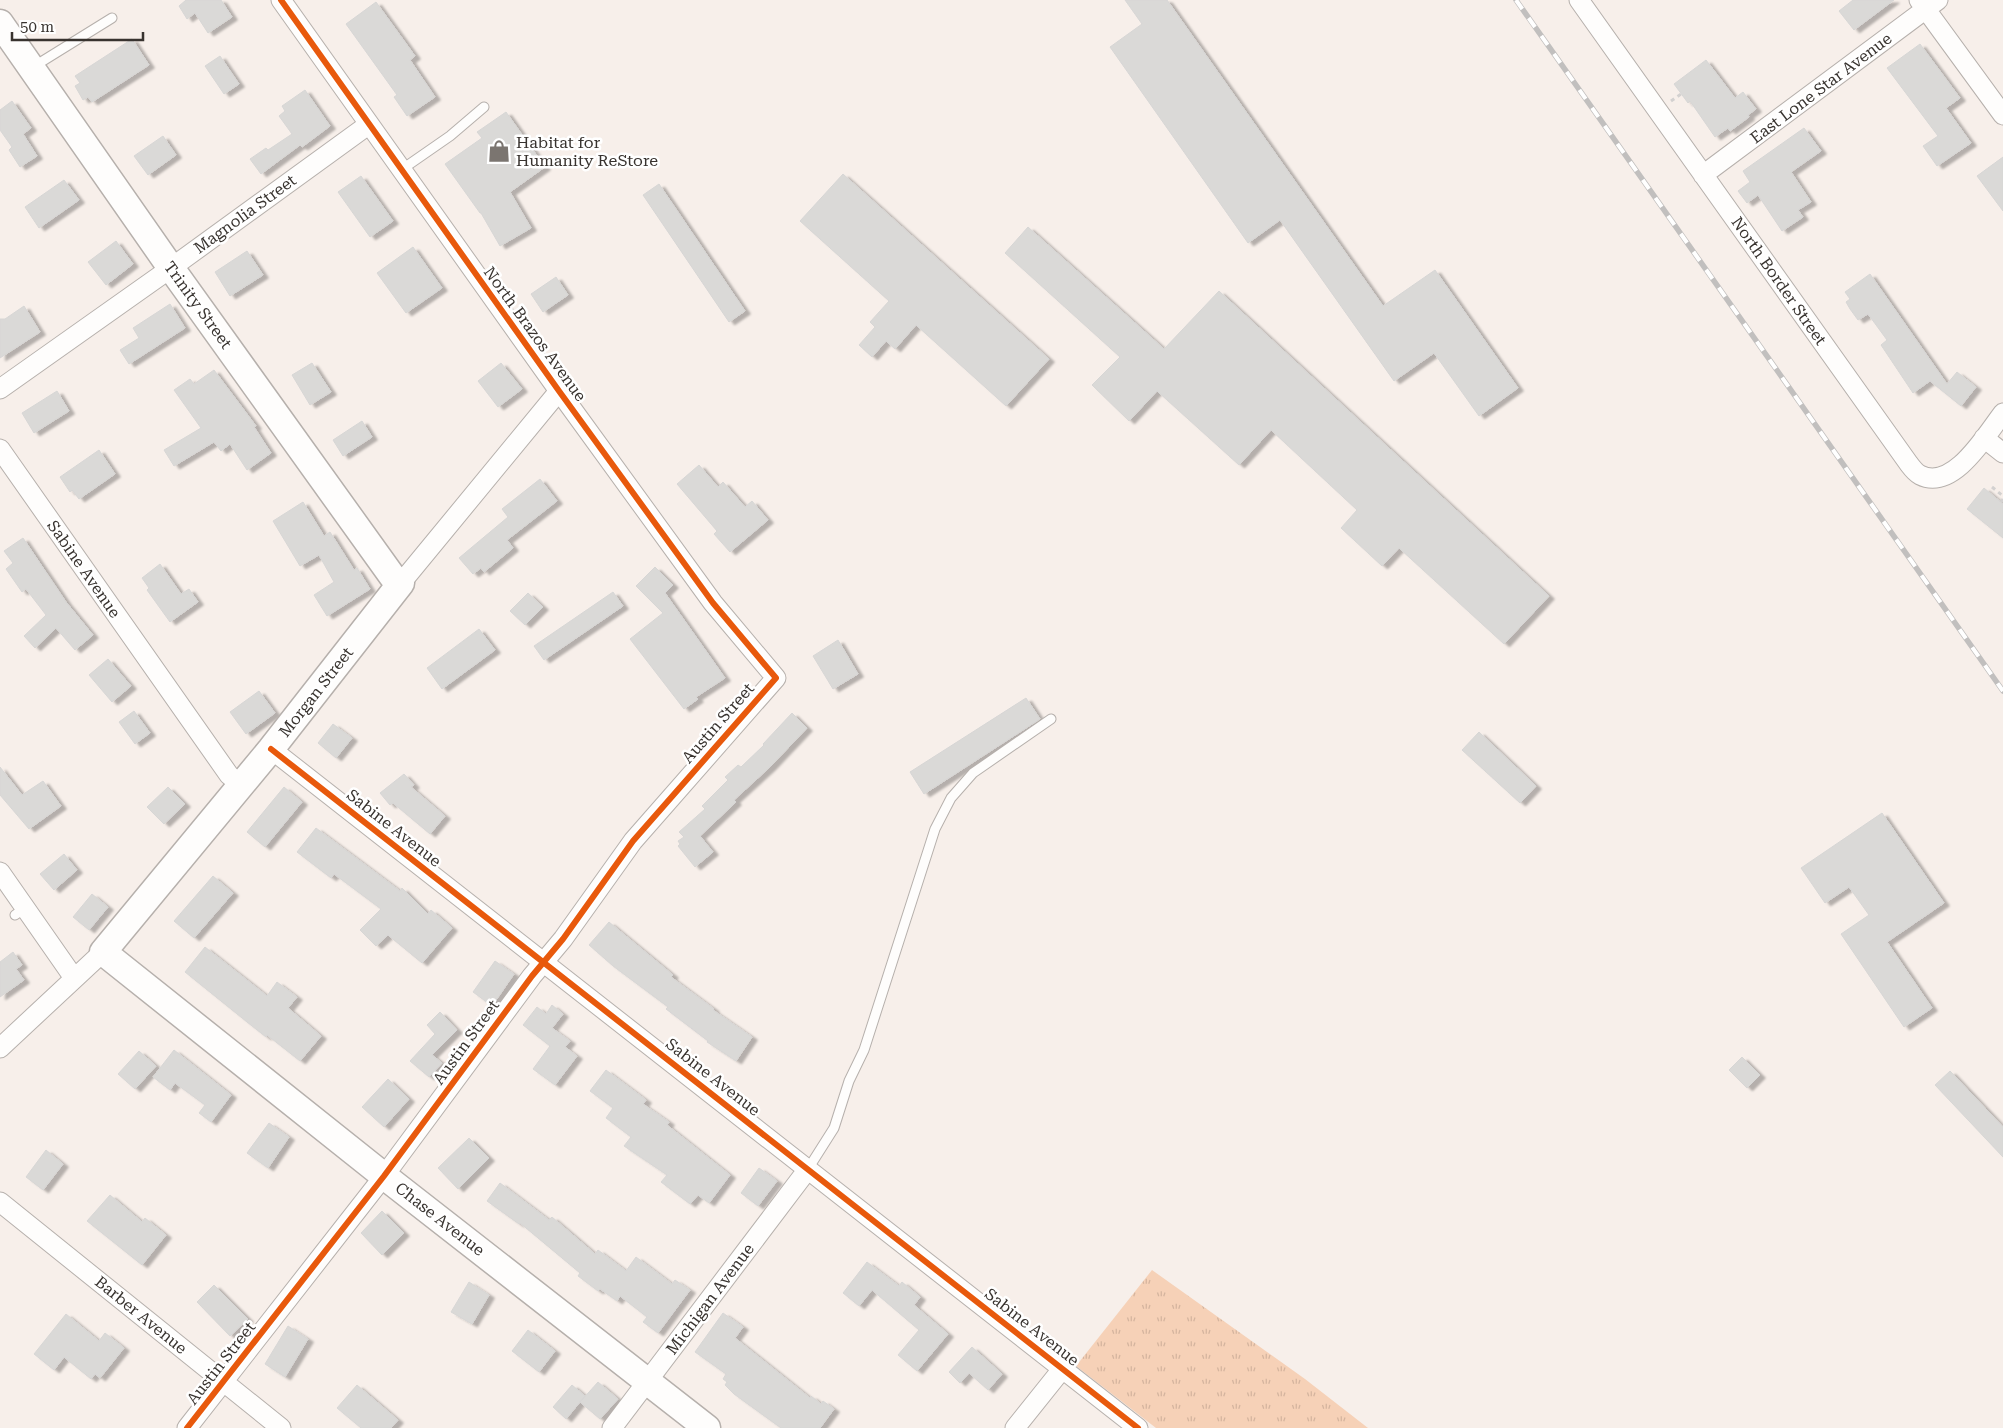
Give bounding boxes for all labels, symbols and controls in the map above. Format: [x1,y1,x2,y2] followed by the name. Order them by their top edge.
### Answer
[12,10,144,42] scale bar
[20,18,55,36] text: 50 m
[1747,29,1896,147] street label: East Lone Star Avenue
[516,133,658,170] place label: Habitat for Humanity ReStore
[486,138,512,164] shop icon: Habitat for Humanity ReStore
[190,171,300,257] street label: Magnolia Street
[1728,213,1830,349] street label: North Border Street
[160,258,236,352] street label: Trinity Street
[480,263,590,405] street label: North Brazos Avenue
[43,517,125,622] street label: Sabine Avenue
[275,643,357,741] street label: Morgan Street
[678,679,758,767] street label: Austin Street
[343,785,445,871] street label: Sabine Avenue
[429,996,503,1088] street label: Austin Street
[662,1034,764,1120] street label: Sabine Avenue
[392,1178,489,1260] street label: Chase Avenue
[662,1240,758,1358] street label: Michigan Avenue
[91,1272,191,1358] street label: Barber Avenue
[981,1284,1083,1370] street label: Sabine Avenue
[183,1318,259,1408] street label: Austin Street

